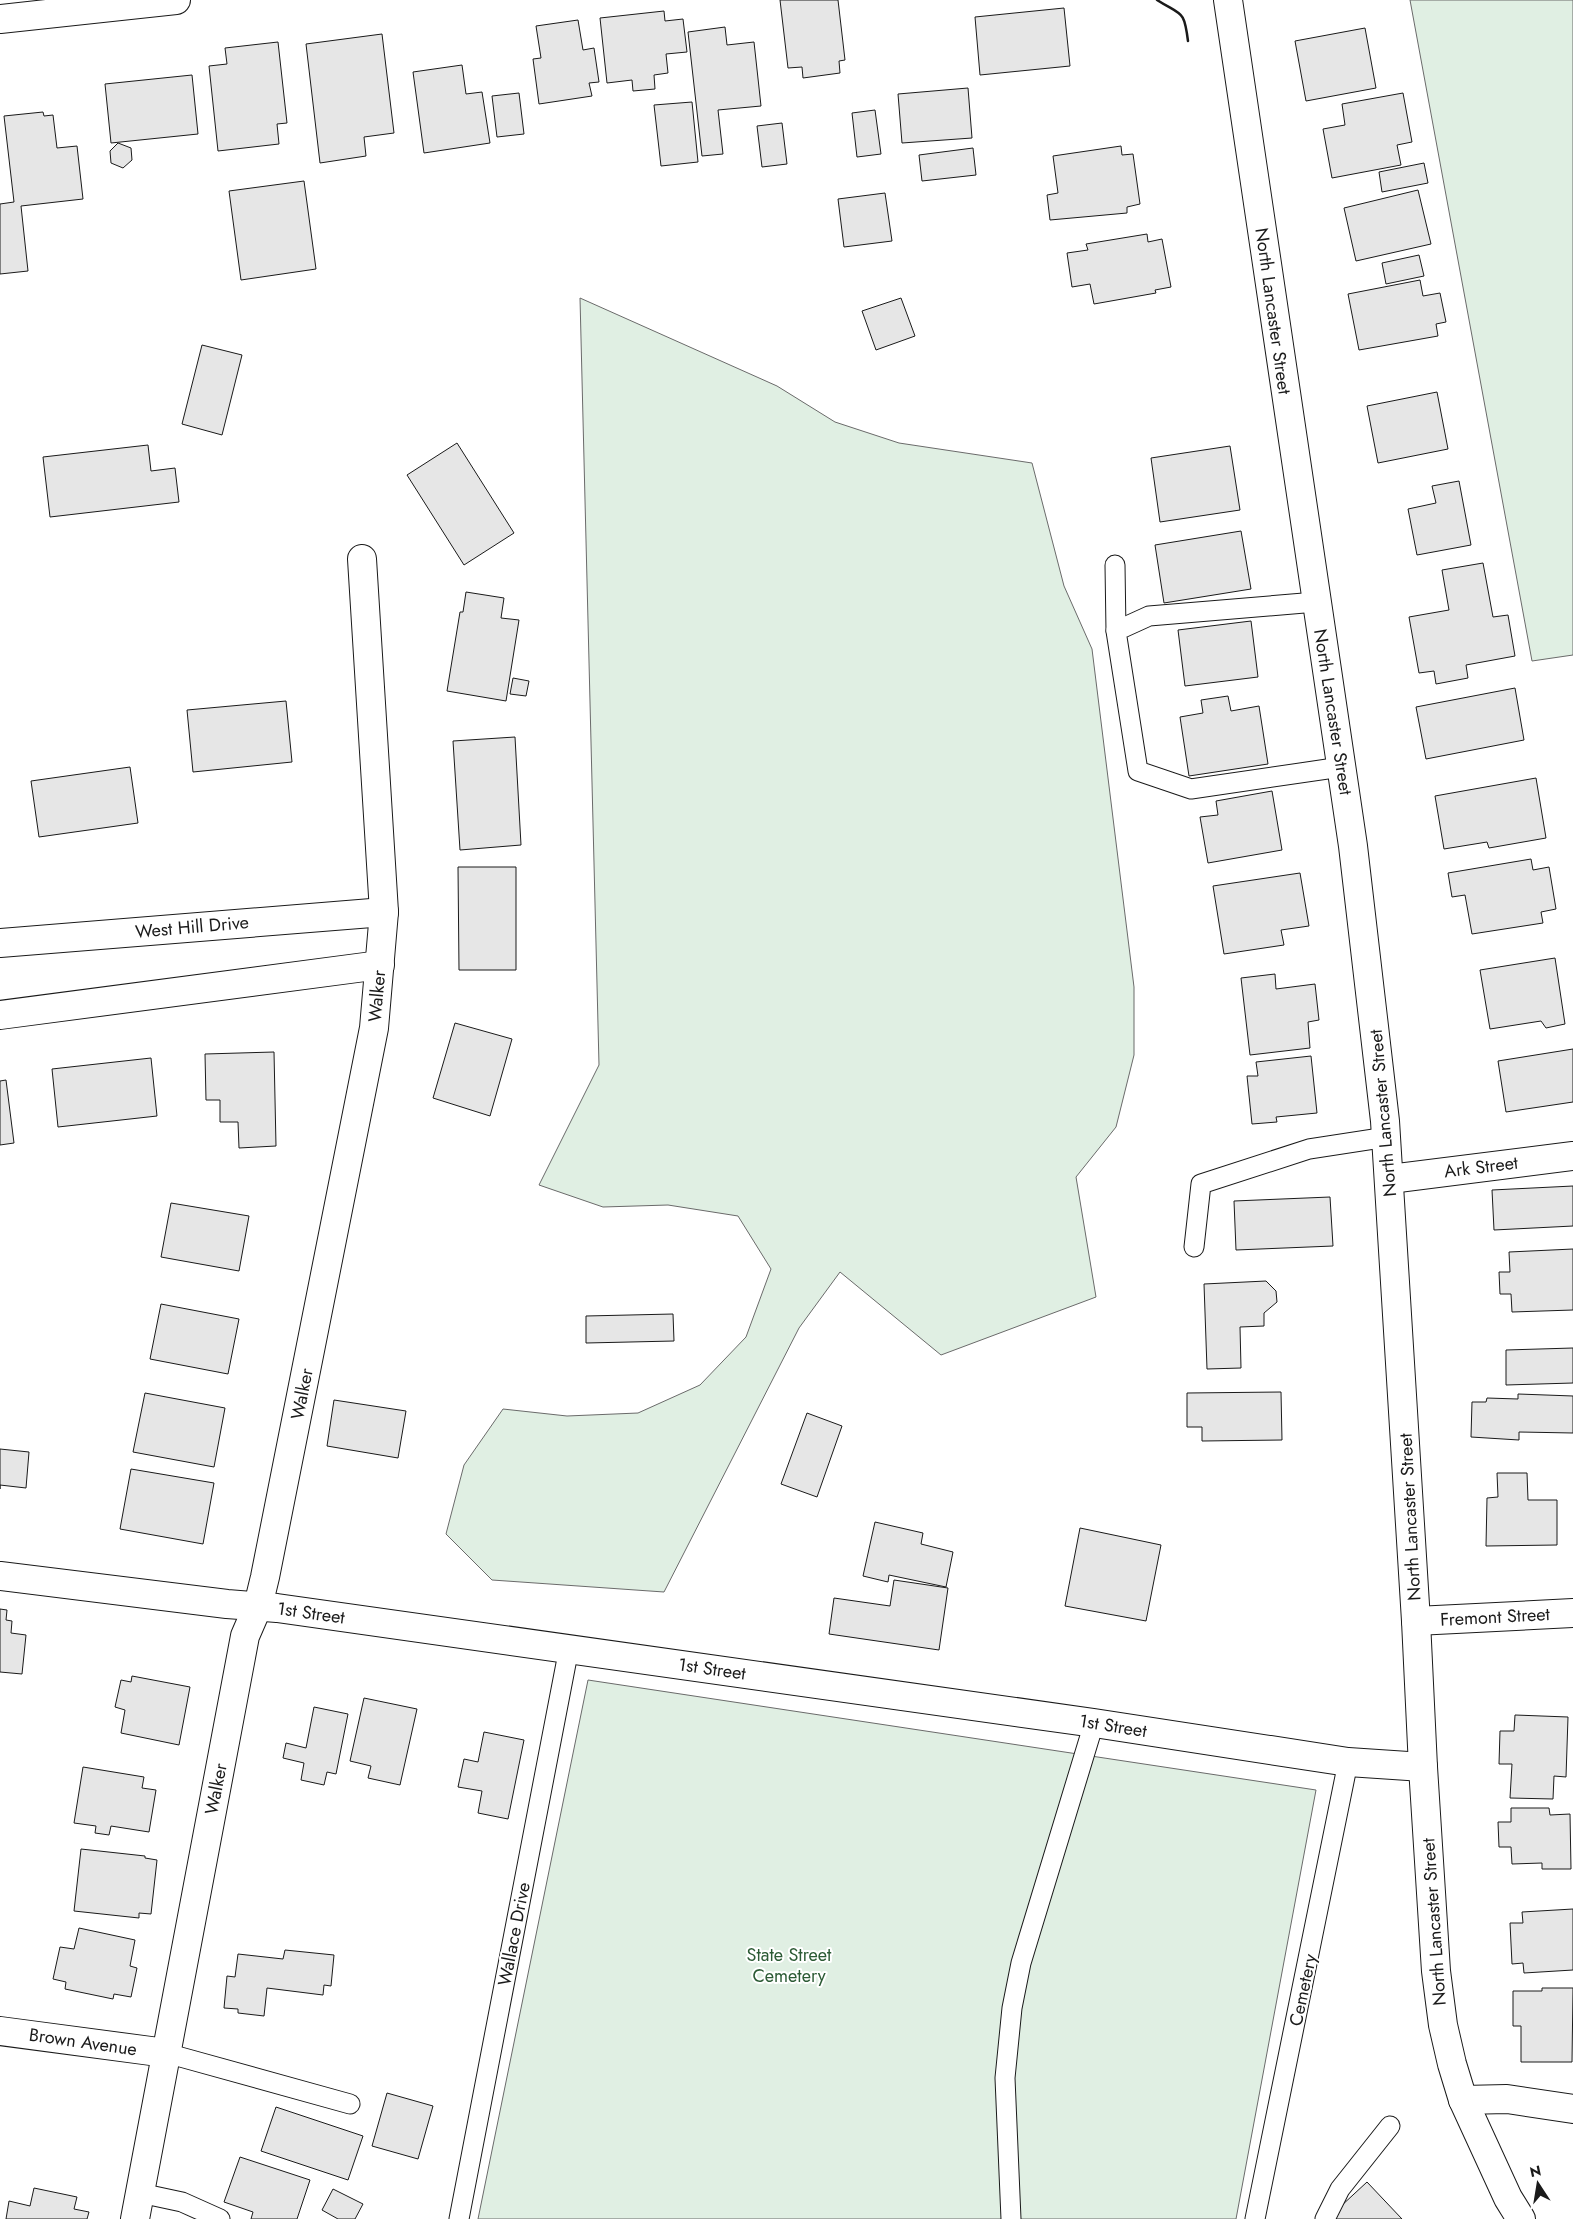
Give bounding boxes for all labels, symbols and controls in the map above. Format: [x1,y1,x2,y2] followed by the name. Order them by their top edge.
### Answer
[1248,226,1298,397] street label: North Lancaster Street
[1307,627,1359,798] street label: North Lancaster Street
[134,909,250,945] street label: West Hill Drive
[362,968,392,1023] street label: Walker
[1363,1028,1403,1198] street label: North Lancaster Street
[1443,1149,1520,1184] street label: Ark Street
[284,1365,320,1422] street label: Walker
[1393,1432,1427,1602] street label: North Lancaster Street
[276,1595,347,1631] street label: 1st Street
[1439,1601,1551,1633] street label: Fremont Street
[677,1651,748,1687] street label: 1st Street
[1077,1708,1149,1744] street label: 1st Street
[198,1760,234,1817] street label: Walker
[1415,1837,1453,2007] street label: North Lancaster Street
[491,1880,537,1988] street label: Wallace Drive
[747,1942,832,1989] park label: State Street Cemetery
[1283,1951,1323,2028] street label: Cemetery
[27,2022,139,2062] street label: Brown Avenue
[1513,2159,1563,2209] north arrow
[1528,2160,1543,2182] text: N

